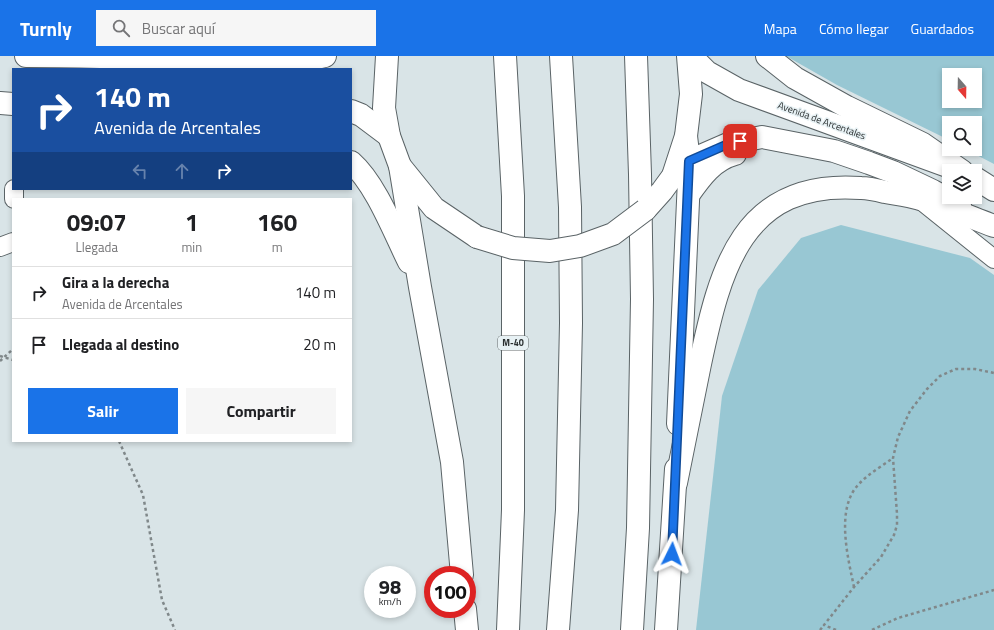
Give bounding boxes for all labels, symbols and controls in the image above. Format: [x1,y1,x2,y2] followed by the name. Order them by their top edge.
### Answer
[96,10,376,46] search box
[20,14,72,43] text: Turnly
[110,17,132,39] icon: search
[142,17,215,40] text: Buscar aquí
[764,18,797,39] text: Mapa
[819,18,889,39] text: Cómo llegar
[911,18,974,39] text: Guardados
[942,68,982,108] north arrow
[942,68,982,204] map controls
[94,75,171,118] text: 140 m
[28,84,80,136] icon: right
[776,98,868,143] street label: Avenida de Arcentales
[94,114,261,141] text: Avenida de Arcentales
[942,116,982,156] button: search
[723,124,757,158] pin
[729,130,751,152] icon: arrive
[129,160,151,182] icon: left
[171,160,193,182] icon: ahead
[213,160,235,182] icon: right
[942,164,982,204] button: layers
[67,204,127,240] text: 09:07
[185,204,199,240] text: 1
[257,204,297,240] text: 160
[76,237,118,257] text: Llegada
[181,237,202,257] text: min
[272,237,283,257] text: m
[62,271,169,294] text: Gira a la derecha
[295,281,336,304] text: 140 m
[28,282,50,304] icon: right
[62,294,183,314] text: Avenida de Arcentales
[62,333,179,356] text: Llegada al destino
[303,333,336,356] text: 20 m
[28,334,50,356] icon: arrive
[498,336,528,350] road number: M-40
[28,388,178,434] button: Salir
[186,388,336,434] button: Compartir
[651,533,693,575] position arrow
[424,566,476,618] speed limit sign: 100
[379,571,401,602] text: 98
[379,594,401,609] text: km/h

